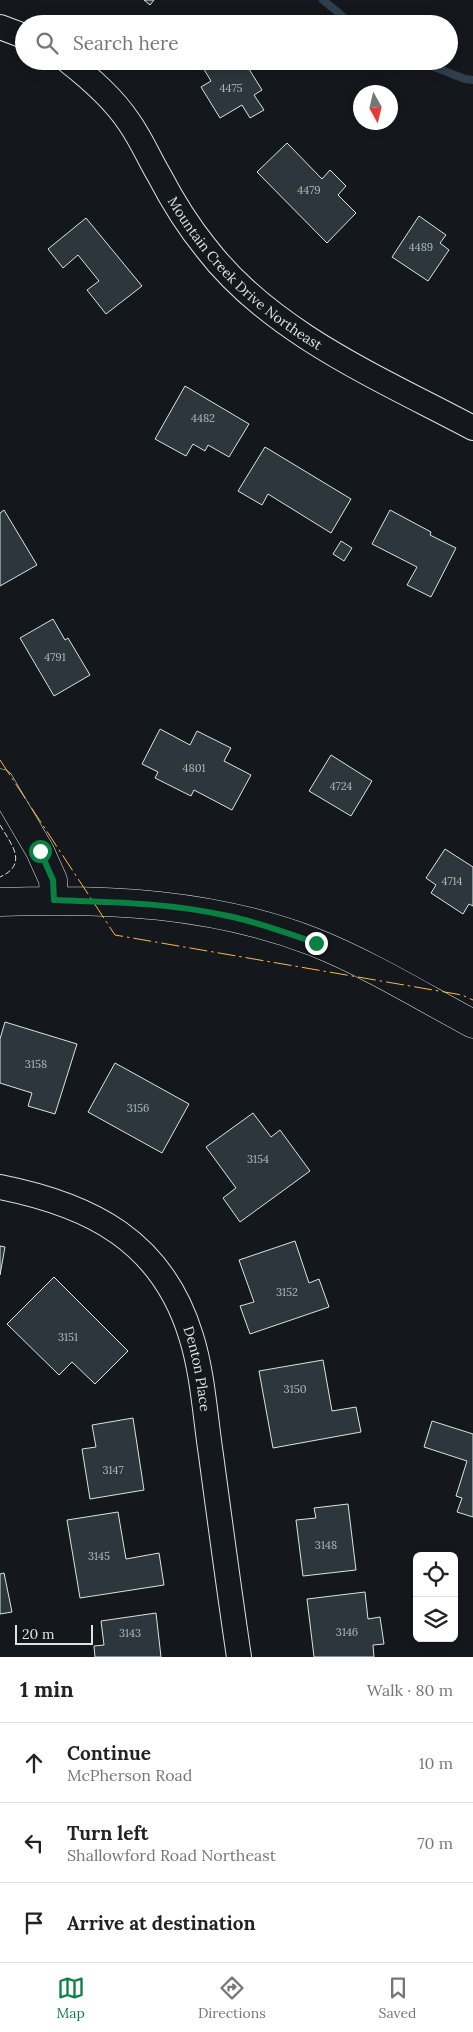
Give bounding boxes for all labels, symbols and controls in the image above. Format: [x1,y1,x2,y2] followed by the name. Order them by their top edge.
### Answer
[15,15,458,70] search box
[33,29,61,57] icon: search
[73,31,179,55] text: Search here
[220,81,243,95] house number: 4475
[353,85,398,130] north arrow
[297,183,321,197] house number: 4479
[164,193,326,354] street label: Mountain Creek Drive Northeast
[409,240,433,254] house number: 4489
[191,411,215,425] house number: 4482
[44,650,66,664] house number: 4791
[183,761,205,775] house number: 4801
[330,779,352,793] house number: 4724
[29,840,52,863] route start
[442,874,463,888] house number: 4714
[305,932,328,955] route end
[25,1057,47,1071] house number: 3158
[127,1101,149,1115] house number: 3156
[247,1152,269,1166] house number: 3154
[276,1285,298,1299] house number: 3152
[179,1324,214,1413] street label: Denton Place
[58,1330,78,1344] house number: 3151
[284,1382,307,1396] house number: 3150
[102,1463,124,1477] house number: 3147
[315,1538,337,1552] house number: 3148
[88,1549,110,1563] house number: 3145
[413,1552,458,1642] map controls
[413,1552,458,1597] button: locate
[413,1597,458,1642] button: layers
[15,1622,92,1645] scale bar
[22,1625,54,1643] text: 20 m
[336,1625,358,1639] house number: 3146
[119,1626,141,1640] house number: 3143
[20,1676,74,1703] text: 1 min
[367,1680,453,1700] text: Walk · 80 m
[67,1741,151,1765] text: Continue
[20,1749,48,1777] icon: ahead
[419,1753,453,1773] text: 10 m
[67,1765,192,1785] text: McPherson Road
[67,1821,148,1845] text: Turn left
[20,1829,48,1857] icon: left
[417,1833,453,1853] text: 70 m
[67,1845,276,1865] text: Shallowford Road Northeast
[20,1909,48,1937] icon: arrive
[67,1911,256,1935] text: Arrive at destination
[56,1974,85,2022] tab: Map
[198,1974,266,2022] tab: Directions
[379,1974,417,2022] tab: Saved

